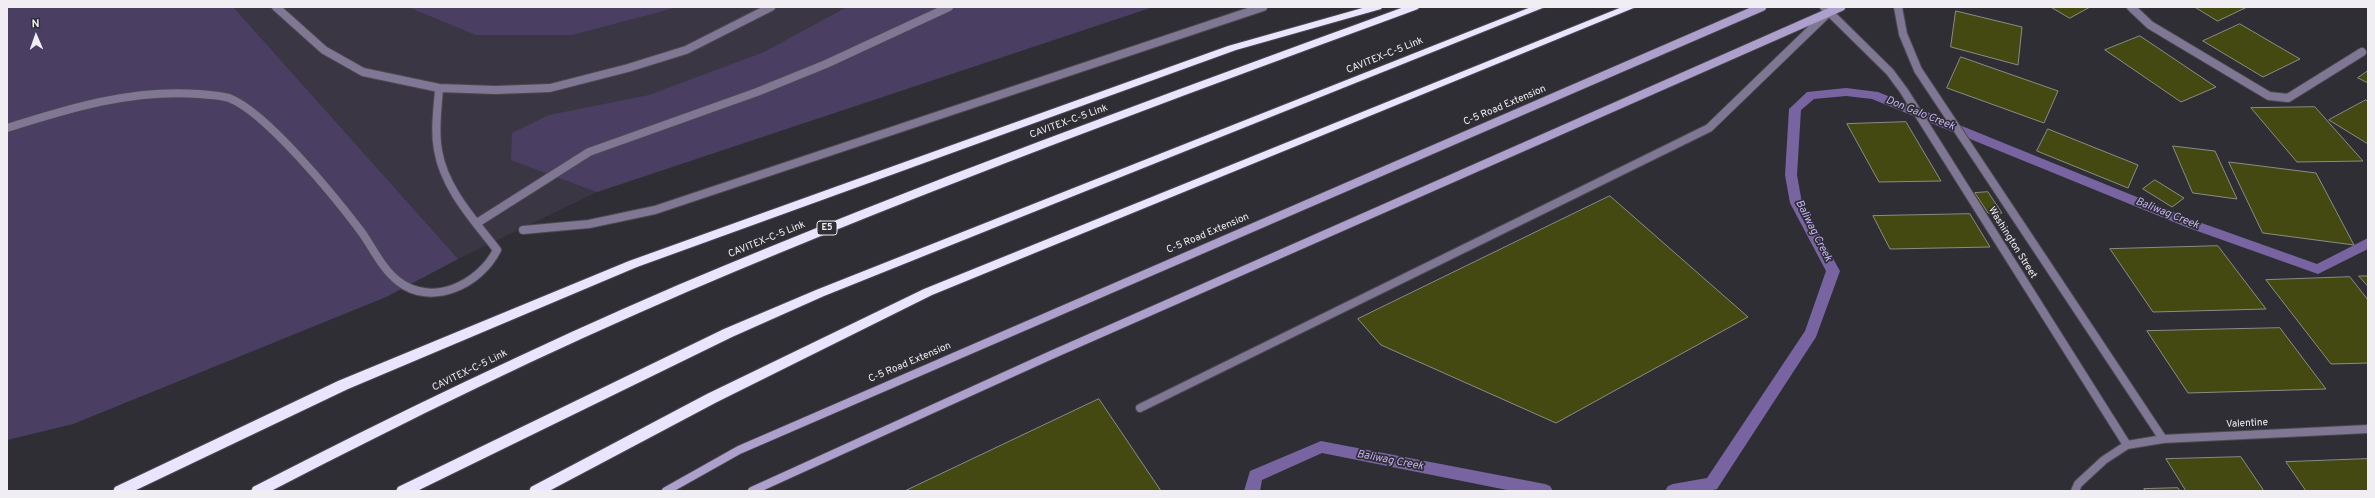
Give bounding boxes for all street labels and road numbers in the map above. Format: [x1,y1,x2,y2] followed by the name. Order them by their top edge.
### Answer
[1345,35,1425,77] street label: CAVITEX–C-5 Link
[1462,83,1548,129] street label: C-5 Road Extension
[1028,102,1110,142] street label: CAVITEX–C-5 Link
[1985,205,2039,281] street label: Washington Street
[1165,211,1251,257] street label: C-5 Road Extension
[727,219,807,261] street label: CAVITEX–C-5 Link
[817,221,837,235] road number: E5
[867,340,953,386] street label: C-5 Road Extension
[430,348,510,394] street label: CAVITEX–C-5 Link
[2226,417,2268,431] street label: Valentine

